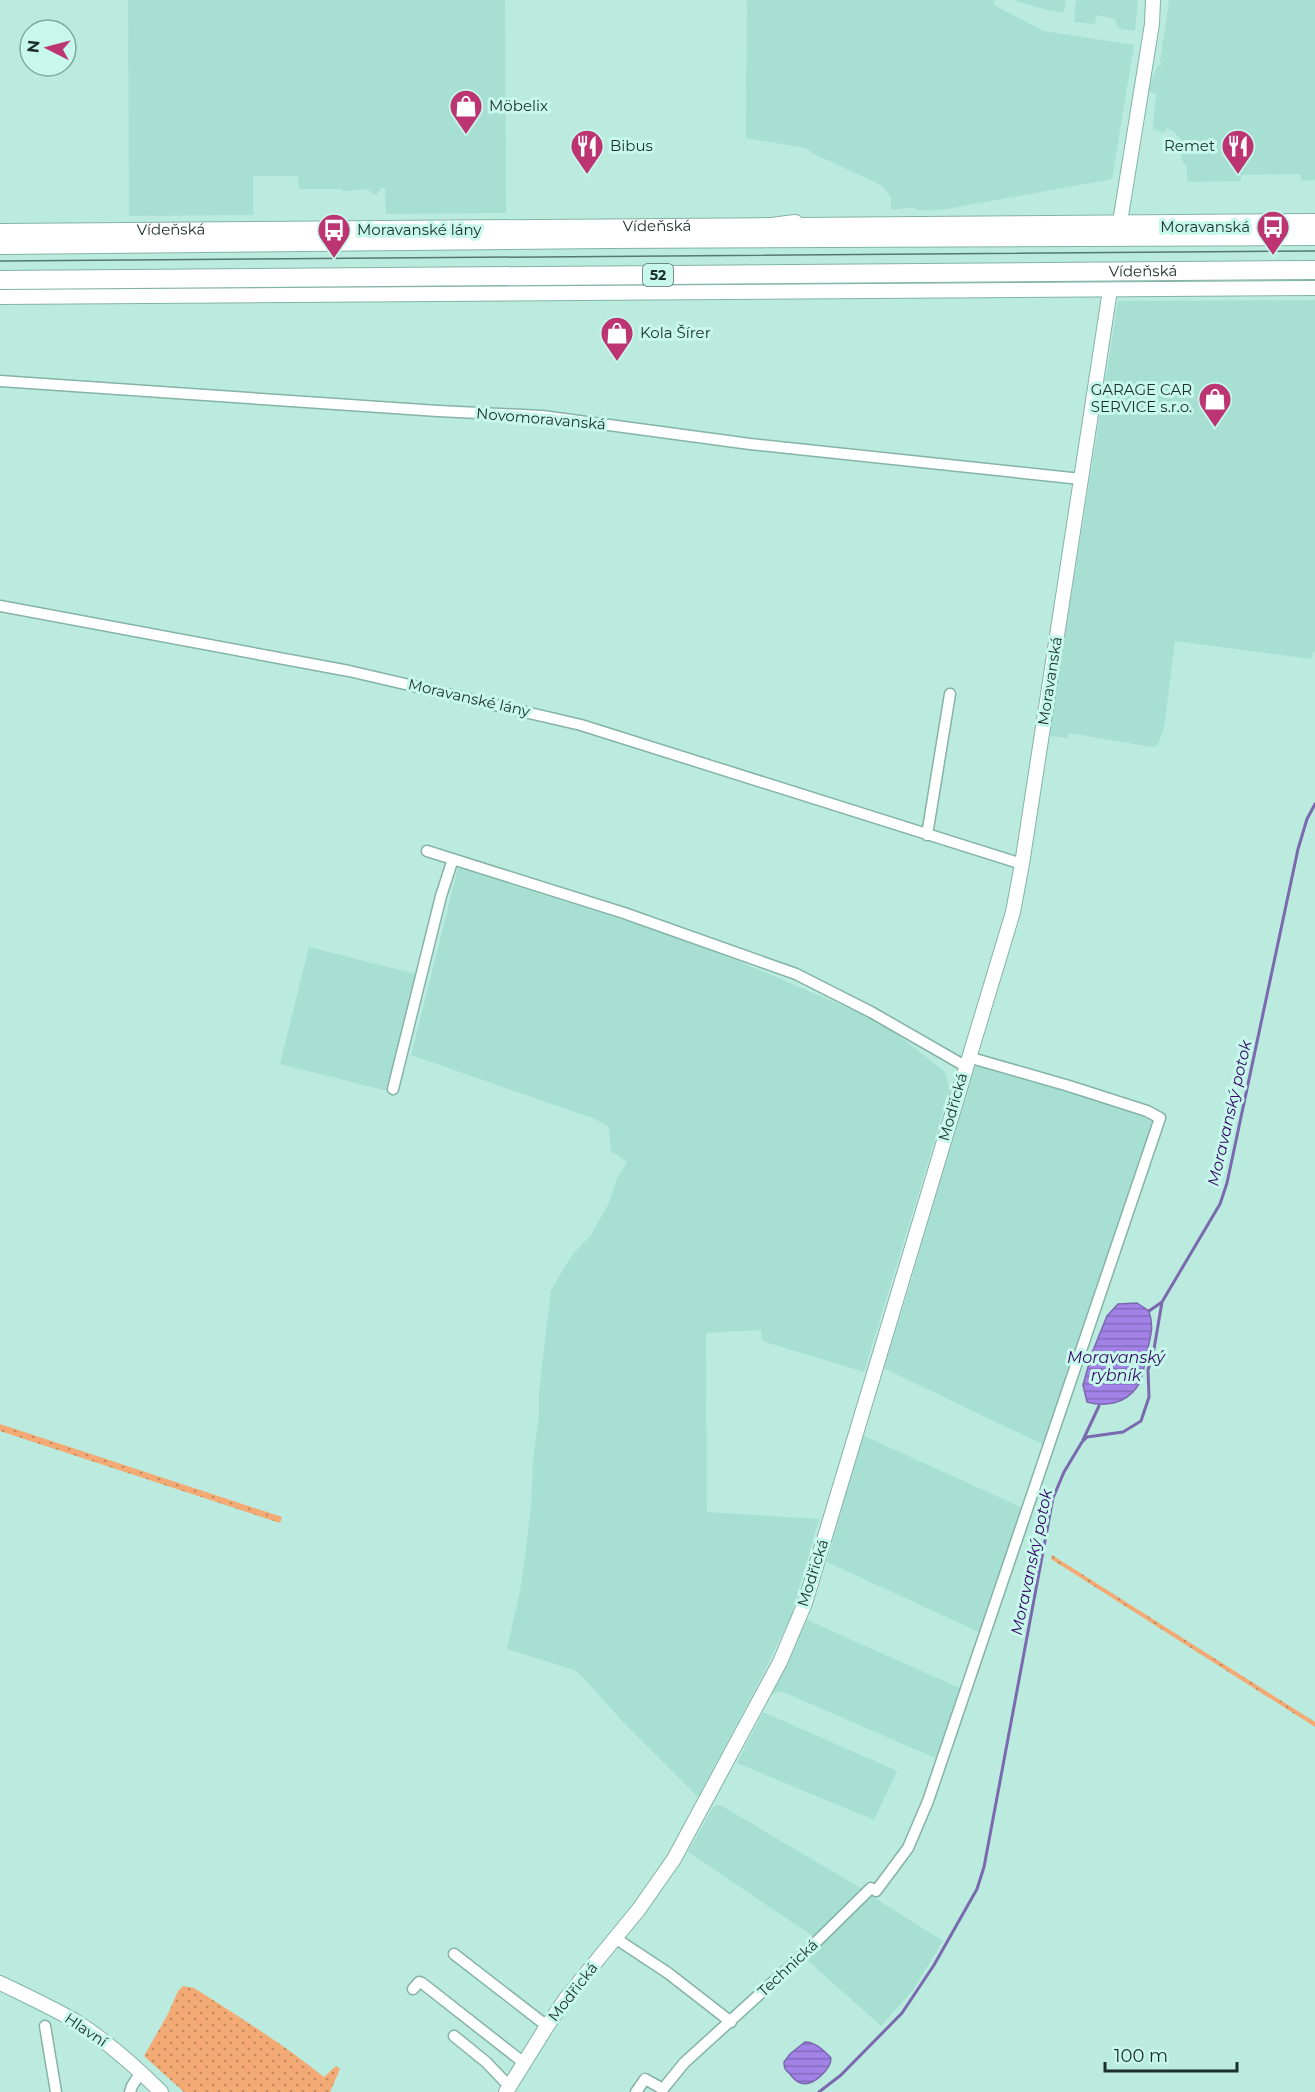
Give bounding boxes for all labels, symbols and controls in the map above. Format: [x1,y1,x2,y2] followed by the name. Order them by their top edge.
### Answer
[18,18,78,78] north arrow
[23,39,44,54] text: N
[448,88,484,135] shop icon: Möbelix
[489,96,548,115] place label: Möbelix
[569,128,605,175] restaurant icon: Bibus
[1220,128,1256,175] restaurant icon: Remet
[610,136,653,155] place label: Bibus
[1164,136,1215,155] place label: Remet
[1255,209,1291,256] bus stop icon: Moravanská
[316,212,352,259] bus stop icon: Moravanské lány
[623,216,691,235] street label: Vídeňská
[1160,217,1250,236] place label: Moravanská
[137,219,205,239] street label: Vídeňská
[357,220,482,239] place label: Moravanské lány
[1109,261,1177,281] street label: Vídeňská
[643,264,673,286] road number: 52
[599,315,635,362] shop icon: Kola Šírer
[640,323,711,342] place label: Kola Šírer
[1091,380,1192,416] place label: GARAGE CAR SERVICE s.r.o.
[1197,381,1233,428] shop icon: GARAGE CAR SERVICE s.r.o.
[475,403,607,434] street label: Novomoravanská
[1033,635,1066,727] street label: Moravanská
[406,674,533,721] street label: Moravanské lány
[1203,1037,1256,1188] water label: Moravanský potok
[934,1071,971,1143] street label: Modřická
[1067,1348,1166,1385] water label: Moravanský rybník
[1007,1486,1057,1637] water label: Moravanský potok
[793,1537,832,1609] street label: Modřická
[754,1935,822,2000] street label: Technická
[544,1958,602,2025] street label: Modřická
[61,2008,112,2051] street label: Hlavní
[1105,2035,1237,2073] scale bar
[1114,2045,1168,2067] text: 100 m

